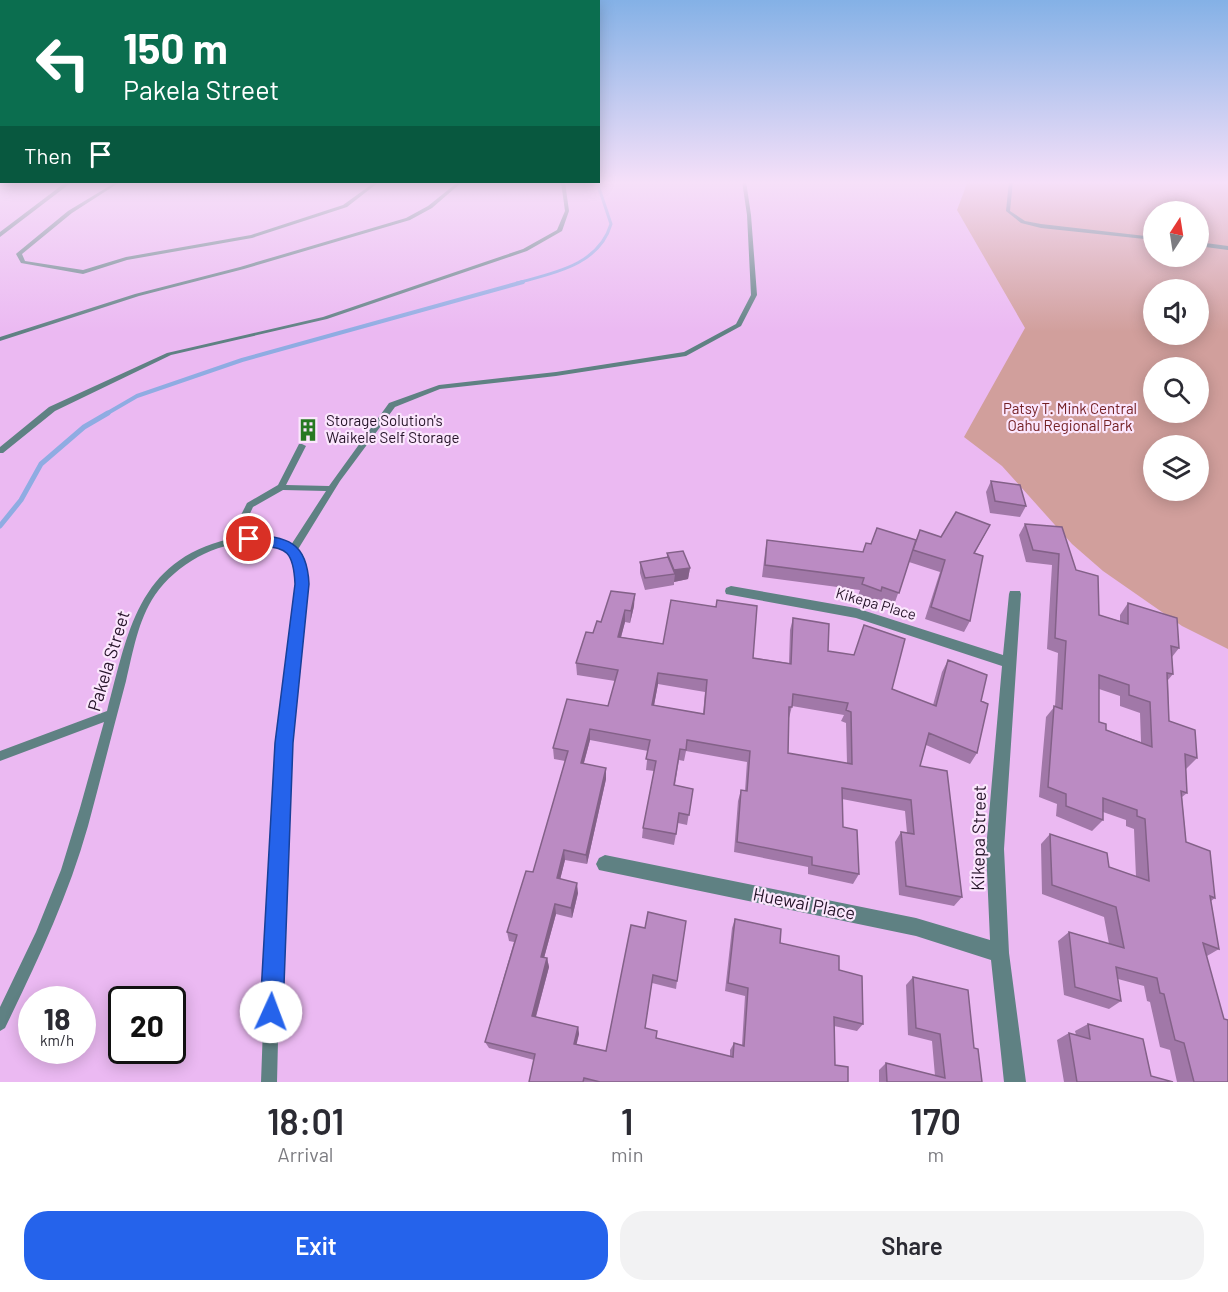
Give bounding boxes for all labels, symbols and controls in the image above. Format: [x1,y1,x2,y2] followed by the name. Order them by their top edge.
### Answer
[123,22,228,72] text: 150 m
[24,24,102,102] icon: left
[123,73,279,105] text: Pakela Street
[84,138,117,171] icon: arrive
[24,142,72,168] text: Then
[1143,201,1209,267] north arrow
[1143,201,1209,501] map controls
[1143,279,1209,345] button: sound
[1143,357,1209,423] button: search
[1003,399,1137,434] park label: Patsy T. Mink Central Oahu Regional Park
[326,411,459,446] place label: Storage Solution's Waikele Self Storage
[295,417,321,443] building icon: Storage Solution's Waikele Self Storage
[1143,435,1209,501] button: layers
[223,513,274,564] pin
[232,522,265,555] icon: arrive
[834,583,919,623] street label: Kikepa Place
[82,608,134,714] street label: Pakela Street
[966,785,990,891] street label: Kikepa Street
[751,882,857,924] street label: Huewai Place
[239,980,303,1044] position arrow
[108,986,186,1064] speed limit sign: 20
[44,1000,70,1036] text: 18
[40,1031,74,1049] text: km/h
[267,1099,344,1142] text: 18:01
[621,1099,634,1142] text: 1
[910,1099,961,1142] text: 170
[278,1142,333,1166] text: Arrival
[611,1142,643,1166] text: min
[927,1142,944,1166] text: m
[24,1211,608,1280] button: Exit
[620,1211,1204,1280] button: Share

